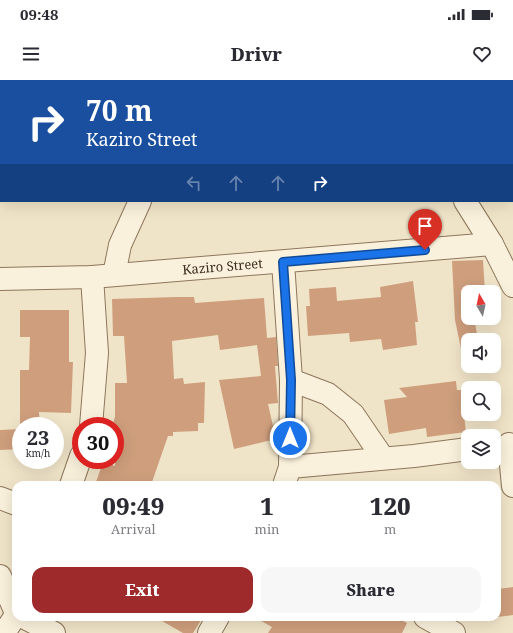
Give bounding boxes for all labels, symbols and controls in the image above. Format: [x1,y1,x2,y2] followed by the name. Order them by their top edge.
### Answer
[20,4,58,24] text: 09:48
[231,42,282,66] text: Drivr
[20,43,42,65] icon: menu
[471,43,493,65] icon: heart
[86,91,153,129] text: 70 m
[20,96,72,148] icon: right
[86,127,197,151] text: Kaziro Street
[183,172,205,194] icon: left
[225,172,247,194] icon: ahead
[267,172,289,194] icon: ahead
[309,172,331,194] icon: right
[408,209,442,250] pin
[414,215,436,237] icon: arrive
[182,254,264,279] street label: Kaziro Street
[461,285,501,325] north arrow
[461,285,501,469] map controls
[461,333,501,373] button: sound
[461,381,501,421] button: search
[72,417,124,469] speed limit sign: 30
[269,417,311,459] position arrow
[27,424,49,451] text: 23
[461,429,501,469] button: layers
[26,446,50,460] text: km/h
[102,489,164,522] text: 09:49
[260,489,274,522] text: 1
[370,489,411,522] text: 120
[111,520,156,538] text: Arrival
[255,520,279,538] text: min
[384,520,396,538] text: m
[32,567,253,613] button: Exit
[261,567,481,613] button: Share

